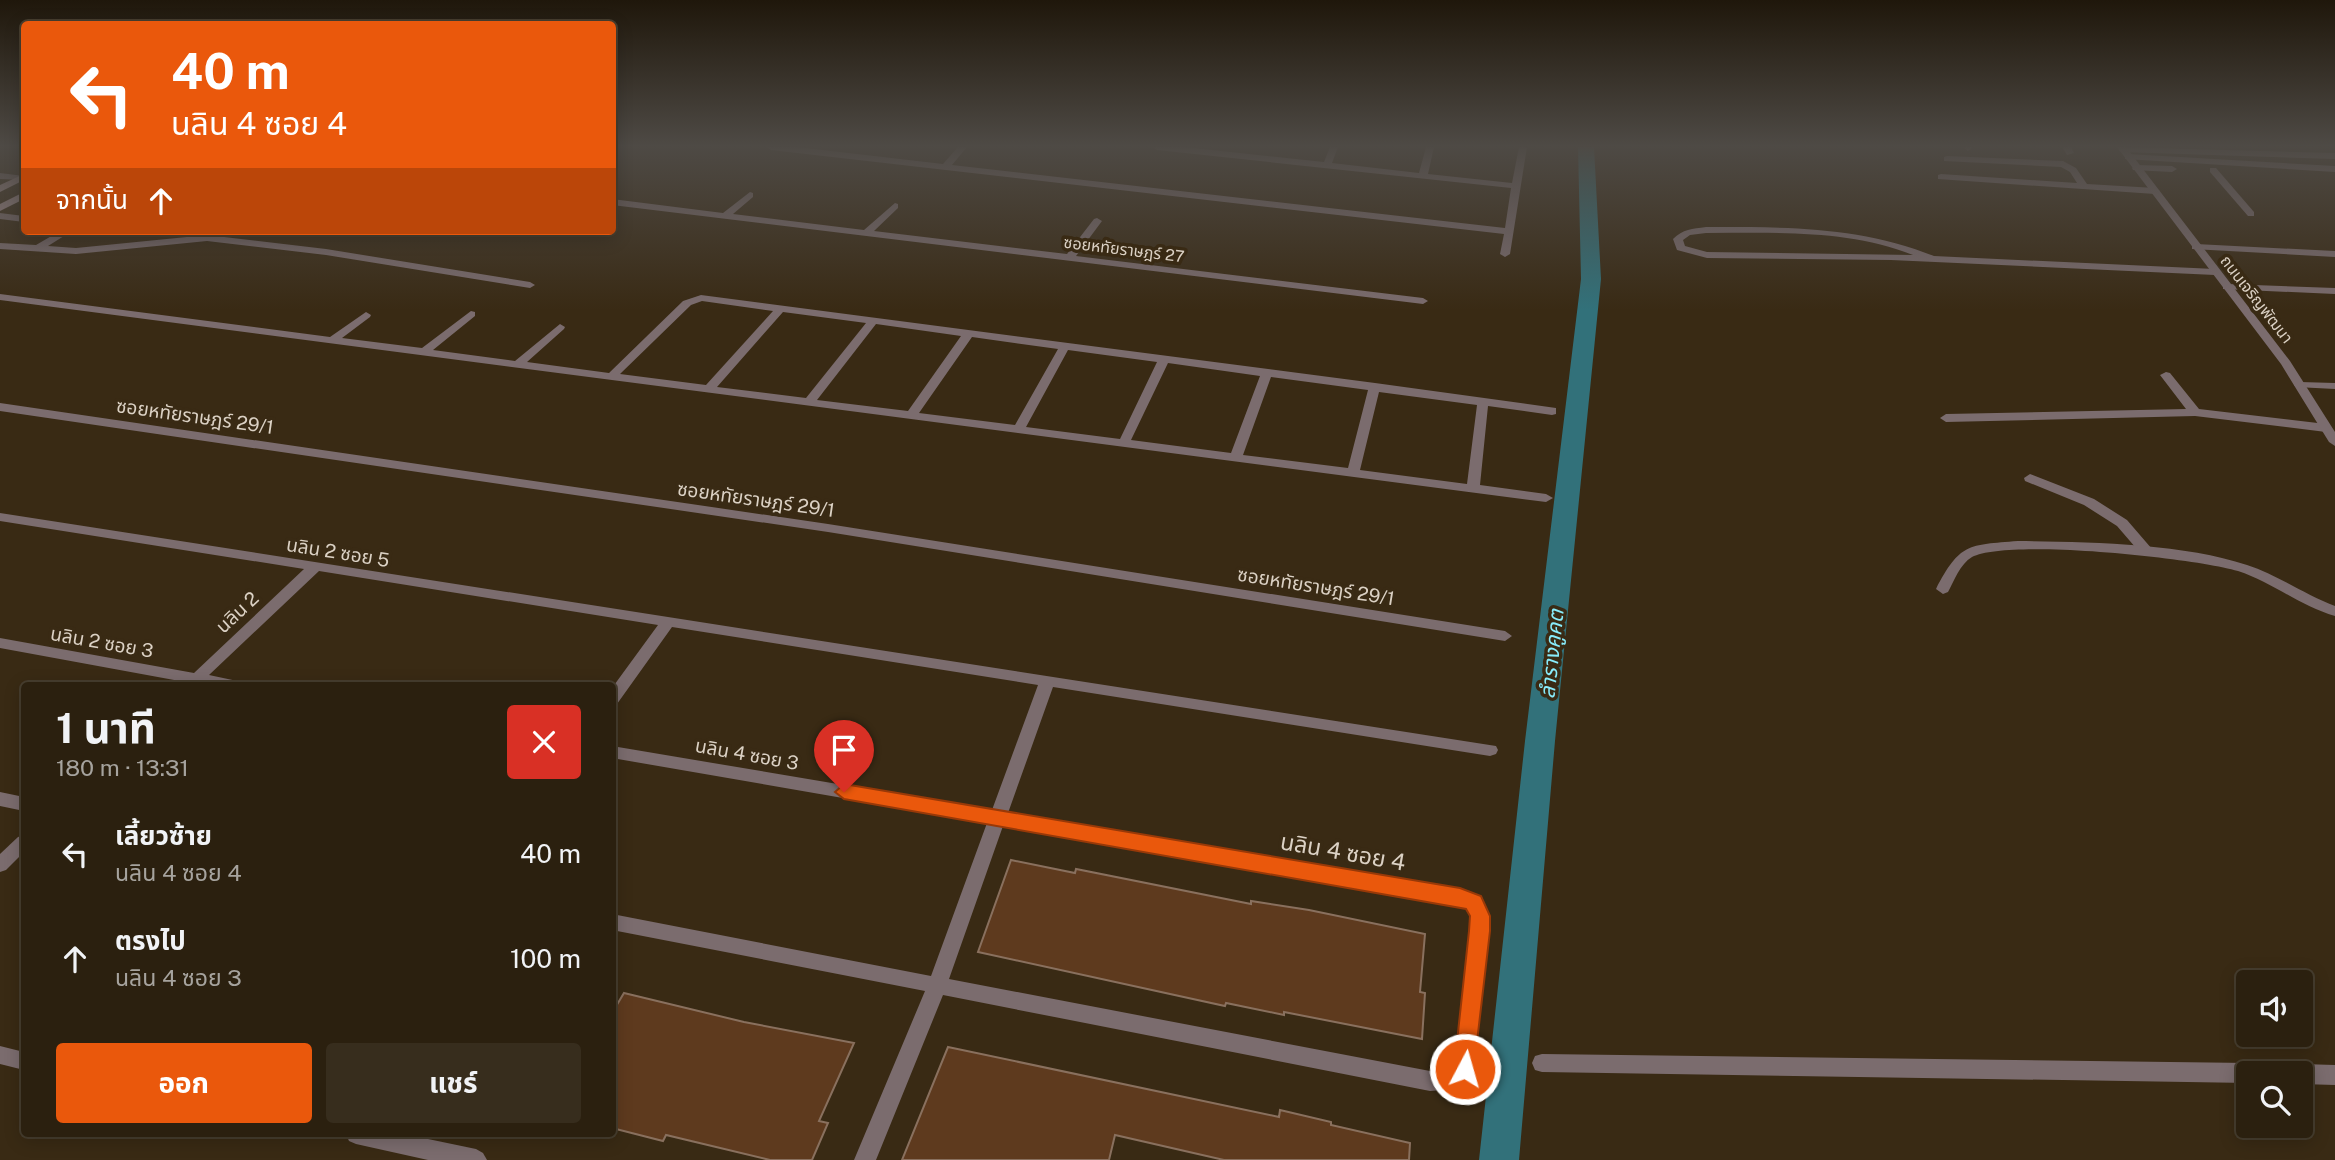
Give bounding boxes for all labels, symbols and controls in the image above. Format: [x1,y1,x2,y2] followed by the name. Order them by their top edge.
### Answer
[171,42,290,100] text: 40 m
[56,49,147,140] icon: left
[171,105,347,142] text: นลิน 4 ซอย 4
[142,182,180,220] icon: ahead
[56,184,128,215] text: จากนั้น
[1063,233,1185,266] street label: ซอยหทัยราษฎร์ 27
[2216,252,2297,347] street label: ถนนเจริญพัฒนา
[115,394,275,438] street label: ซอยหทัยราษฎร์ 29/1
[676,477,836,521] street label: ซอยหทัยราษฎร์ 29/1
[285,533,391,571] street label: นลิน 2 ซอย 5
[1236,563,1396,609] street label: ซอยหทัยราษฎร์ 29/1
[211,587,263,637] street label: นลิน 2
[1534,606,1570,700] water label: ลำรางคูคต
[49,622,155,662] street label: นลิน 2 ซอย 3
[56,703,156,752] text: 1 นาที
[507,705,581,779] button: close
[814,720,874,792] pin
[825,731,863,769] icon: arrive
[694,734,800,774] street label: นลิน 4 ซอย 3
[56,754,189,781] text: 180 m · 13:31
[115,820,212,851] text: เลี้ยวซ้าย
[1278,827,1408,876] street label: นลิน 4 ซอย 4
[56,835,94,873] icon: left
[520,838,581,869] text: 40 m
[115,859,242,886] text: นลิน 4 ซอย 4
[115,925,186,956] text: ตรงไป
[56,940,94,978] icon: ahead
[510,943,581,974] text: 100 m
[115,964,242,991] text: นลิน 4 ซอย 3
[2236,970,2313,1138] map controls
[2236,970,2313,1047] button: sound
[1428,1032,1502,1106] position arrow
[56,1043,312,1123] button: ออก
[326,1043,581,1123] button: แชร์
[2236,1061,2313,1138] button: search

